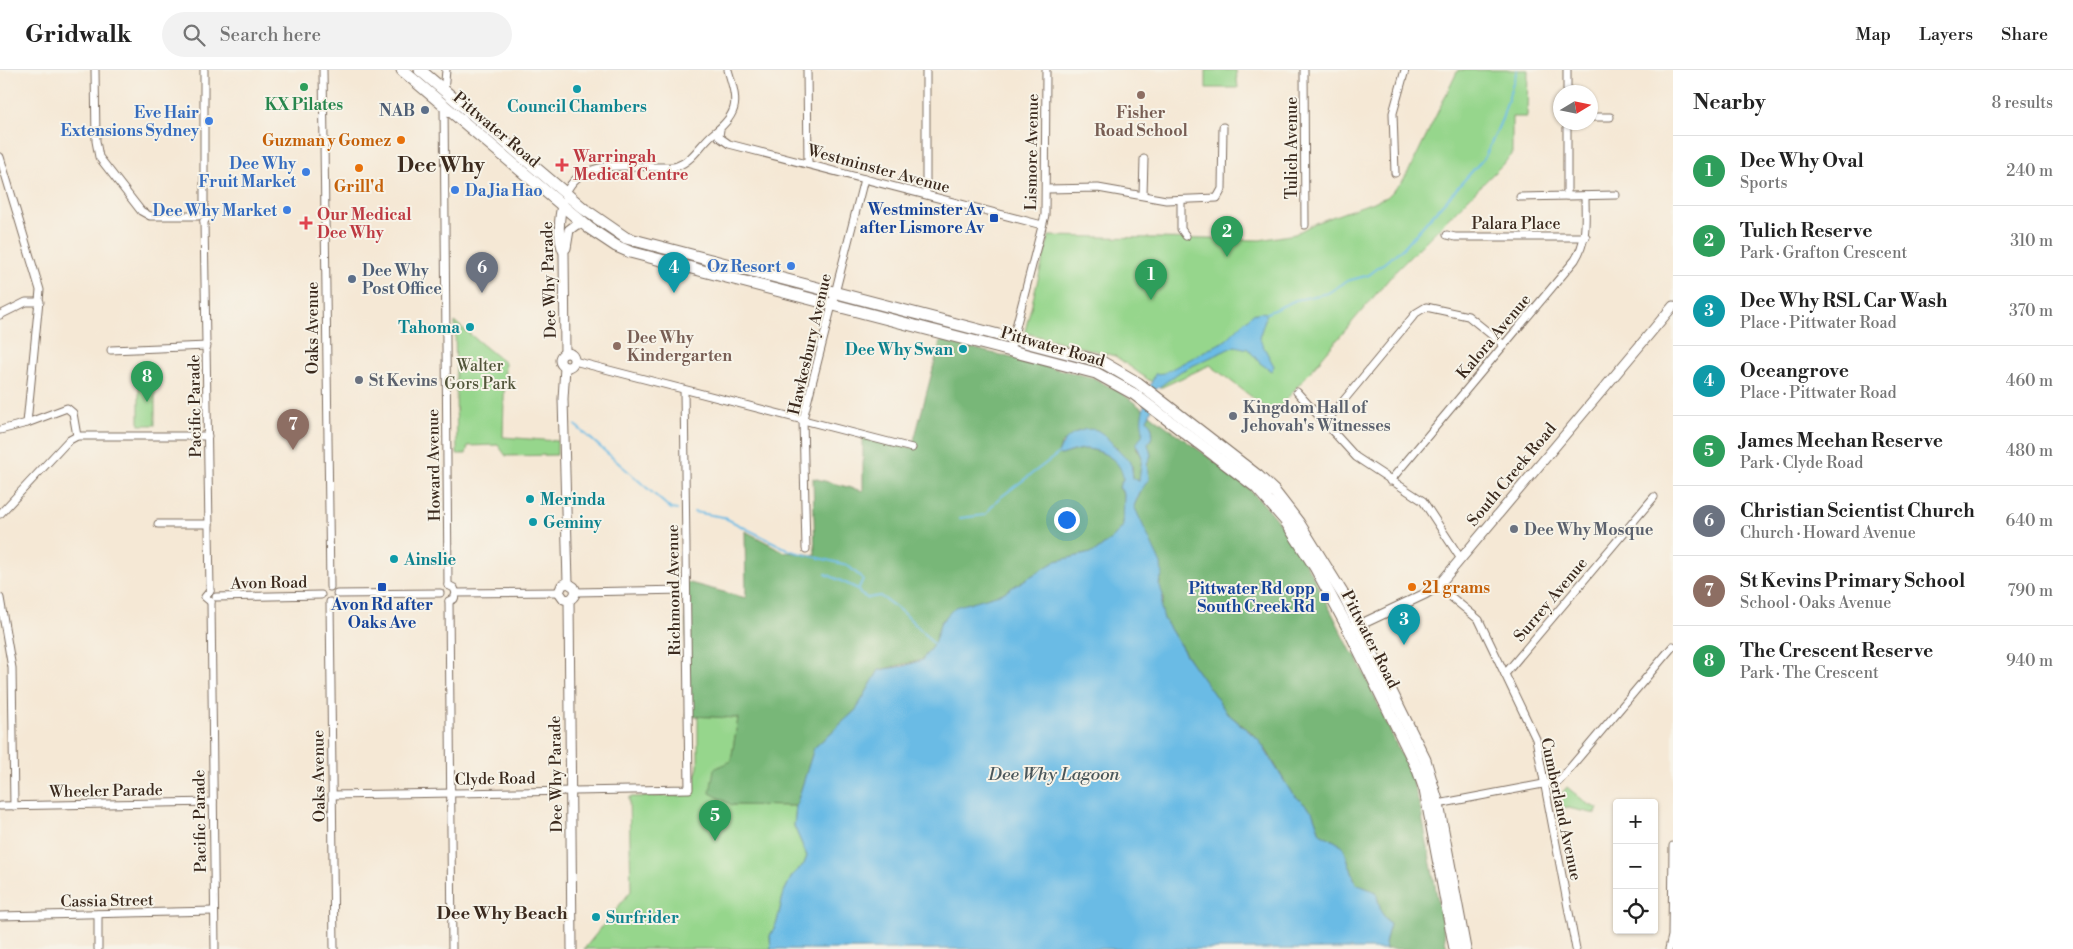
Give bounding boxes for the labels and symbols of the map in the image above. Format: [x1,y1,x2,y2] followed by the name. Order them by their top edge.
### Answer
[298,81,310,93] marker: KX Pilates
[571,83,583,95] marker: Council Chambers
[1553,85,1598,130] north arrow
[449,88,544,172] street label: Pittwater Road
[1135,89,1147,101] marker: Fisher Road School
[1021,93,1043,211] street label: Lismore Avenue
[265,95,343,115] place label: KX Pilates
[507,97,647,117] place label: Council Chambers
[1282,97,1302,199] street label: Tulich Avenue
[379,101,415,121] place label: NAB
[60,103,200,141] place label: Eve Hair Extensions Sydney
[1094,103,1189,141] place label: Fisher Road School
[419,104,431,116] marker: NAB
[203,115,215,127] marker: Eve Hair Extensions Sydney
[262,131,391,151] place label: Guzman y Gomez
[395,134,407,146] marker: Guzman y Gomez
[804,140,952,198] street label: Westminster Avenue
[572,147,689,185] place label: Warringah Medical Centre
[397,153,485,179] district label: Dee Why
[199,154,297,192] place label: Dee Why Fruit Market
[555,158,569,172] marker: Warringah Medical Centre
[353,162,365,174] marker: Grill'd
[300,166,312,178] marker: Dee Why Fruit Market
[334,177,384,197] place label: Grill'd
[465,181,543,201] place label: Da Jia Hao
[449,184,461,196] marker: Da Jia Hao
[860,200,985,238] place label: Westminster Av after Lismore Av
[153,201,277,221] place label: Dee Why Market
[281,204,293,216] marker: Dee Why Market
[317,205,412,243] place label: Our Medical Dee Why
[988,212,1000,224] marker: Westminster Av after Lismore Av
[1471,214,1561,234] street label: Palara Place
[299,216,313,230] marker: Our Medical Dee Why
[1211,216,1243,257] pin: 2
[537,221,561,339] street label: Dee Why Parade
[466,252,498,293] pin: 6
[658,252,690,293] pin: 4
[707,257,781,277] place label: Oz Resort
[1135,259,1167,300] pin: 1
[785,260,797,272] marker: Oz Resort
[362,261,442,299] place label: Dee Why Post Office
[784,271,836,417] street label: Hawkesbury Avenue
[346,273,358,285] marker: Dee Why Post Office
[303,282,323,374] street label: Oaks Avenue
[1452,290,1535,383] street label: Kalora Avenue
[398,318,460,338] place label: Tahoma
[464,321,476,333] marker: Tahoma
[998,323,1107,371] street label: Pittwater Road
[627,328,732,366] place label: Dee Why Kindergarten
[611,340,623,352] marker: Dee Why Kindergarten
[845,340,953,360] place label: Dee Why Swan
[957,343,969,355] marker: Dee Why Swan
[184,354,206,458] street label: Pacific Parade
[444,356,517,394] park label: Walter Gors Park
[131,361,163,402] pin: 8
[369,371,438,391] place label: St Kevins
[353,374,365,386] marker: St Kevins
[1241,398,1391,436] place label: Kingdom Hall of Jehovah's Witnesses
[423,408,445,521] street label: Howard Avenue
[277,409,309,450] pin: 7
[1227,410,1239,422] marker: Kingdom Hall of Jehovah's Witnesses
[1463,419,1561,530] street label: South Creek Road
[540,490,606,510] place label: Merinda
[524,493,536,505] marker: Merinda
[1054,507,1080,533] your location
[543,513,603,533] place label: Geminy
[527,516,539,528] marker: Geminy
[1524,520,1654,540] place label: Dee Why Mosque
[1508,523,1520,535] marker: Dee Why Mosque
[663,524,685,656] street label: Richmond Avenue
[403,550,457,570] place label: Ainslie
[388,553,400,565] marker: Ainslie
[1510,553,1592,646] street label: Surrey Avenue
[229,572,308,594] street label: Avon Road
[1422,578,1490,598] place label: 21 grams
[1188,579,1315,617] place label: Pittwater Rd opp South Creek Rd
[376,581,388,593] marker: Avon Rd after Oaks Ave
[1406,581,1418,593] marker: 21 grams
[1337,587,1403,692] street label: Pittwater Road
[1319,591,1331,603] marker: Pittwater Rd opp South Creek Rd
[330,595,433,633] place label: Avon Rd after Oaks Ave
[1388,604,1420,645] pin: 3
[545,715,567,833] street label: Dee Why Parade
[308,729,330,822] street label: Oaks Avenue
[1536,736,1586,882] street label: Cumberland Avenue
[987,763,1121,786] water label: Dee Why Lagoon
[454,768,536,790] street label: Clyde Road
[189,769,211,873] street label: Pacific Parade
[48,780,163,802] street label: Wheeler Parade
[699,800,731,841] pin: 5
[60,890,154,912] street label: Cassia Street
[436,902,568,925] district label: Dee Why Beach
[606,908,679,928] place label: Surfrider
[590,911,602,923] marker: Surfrider

